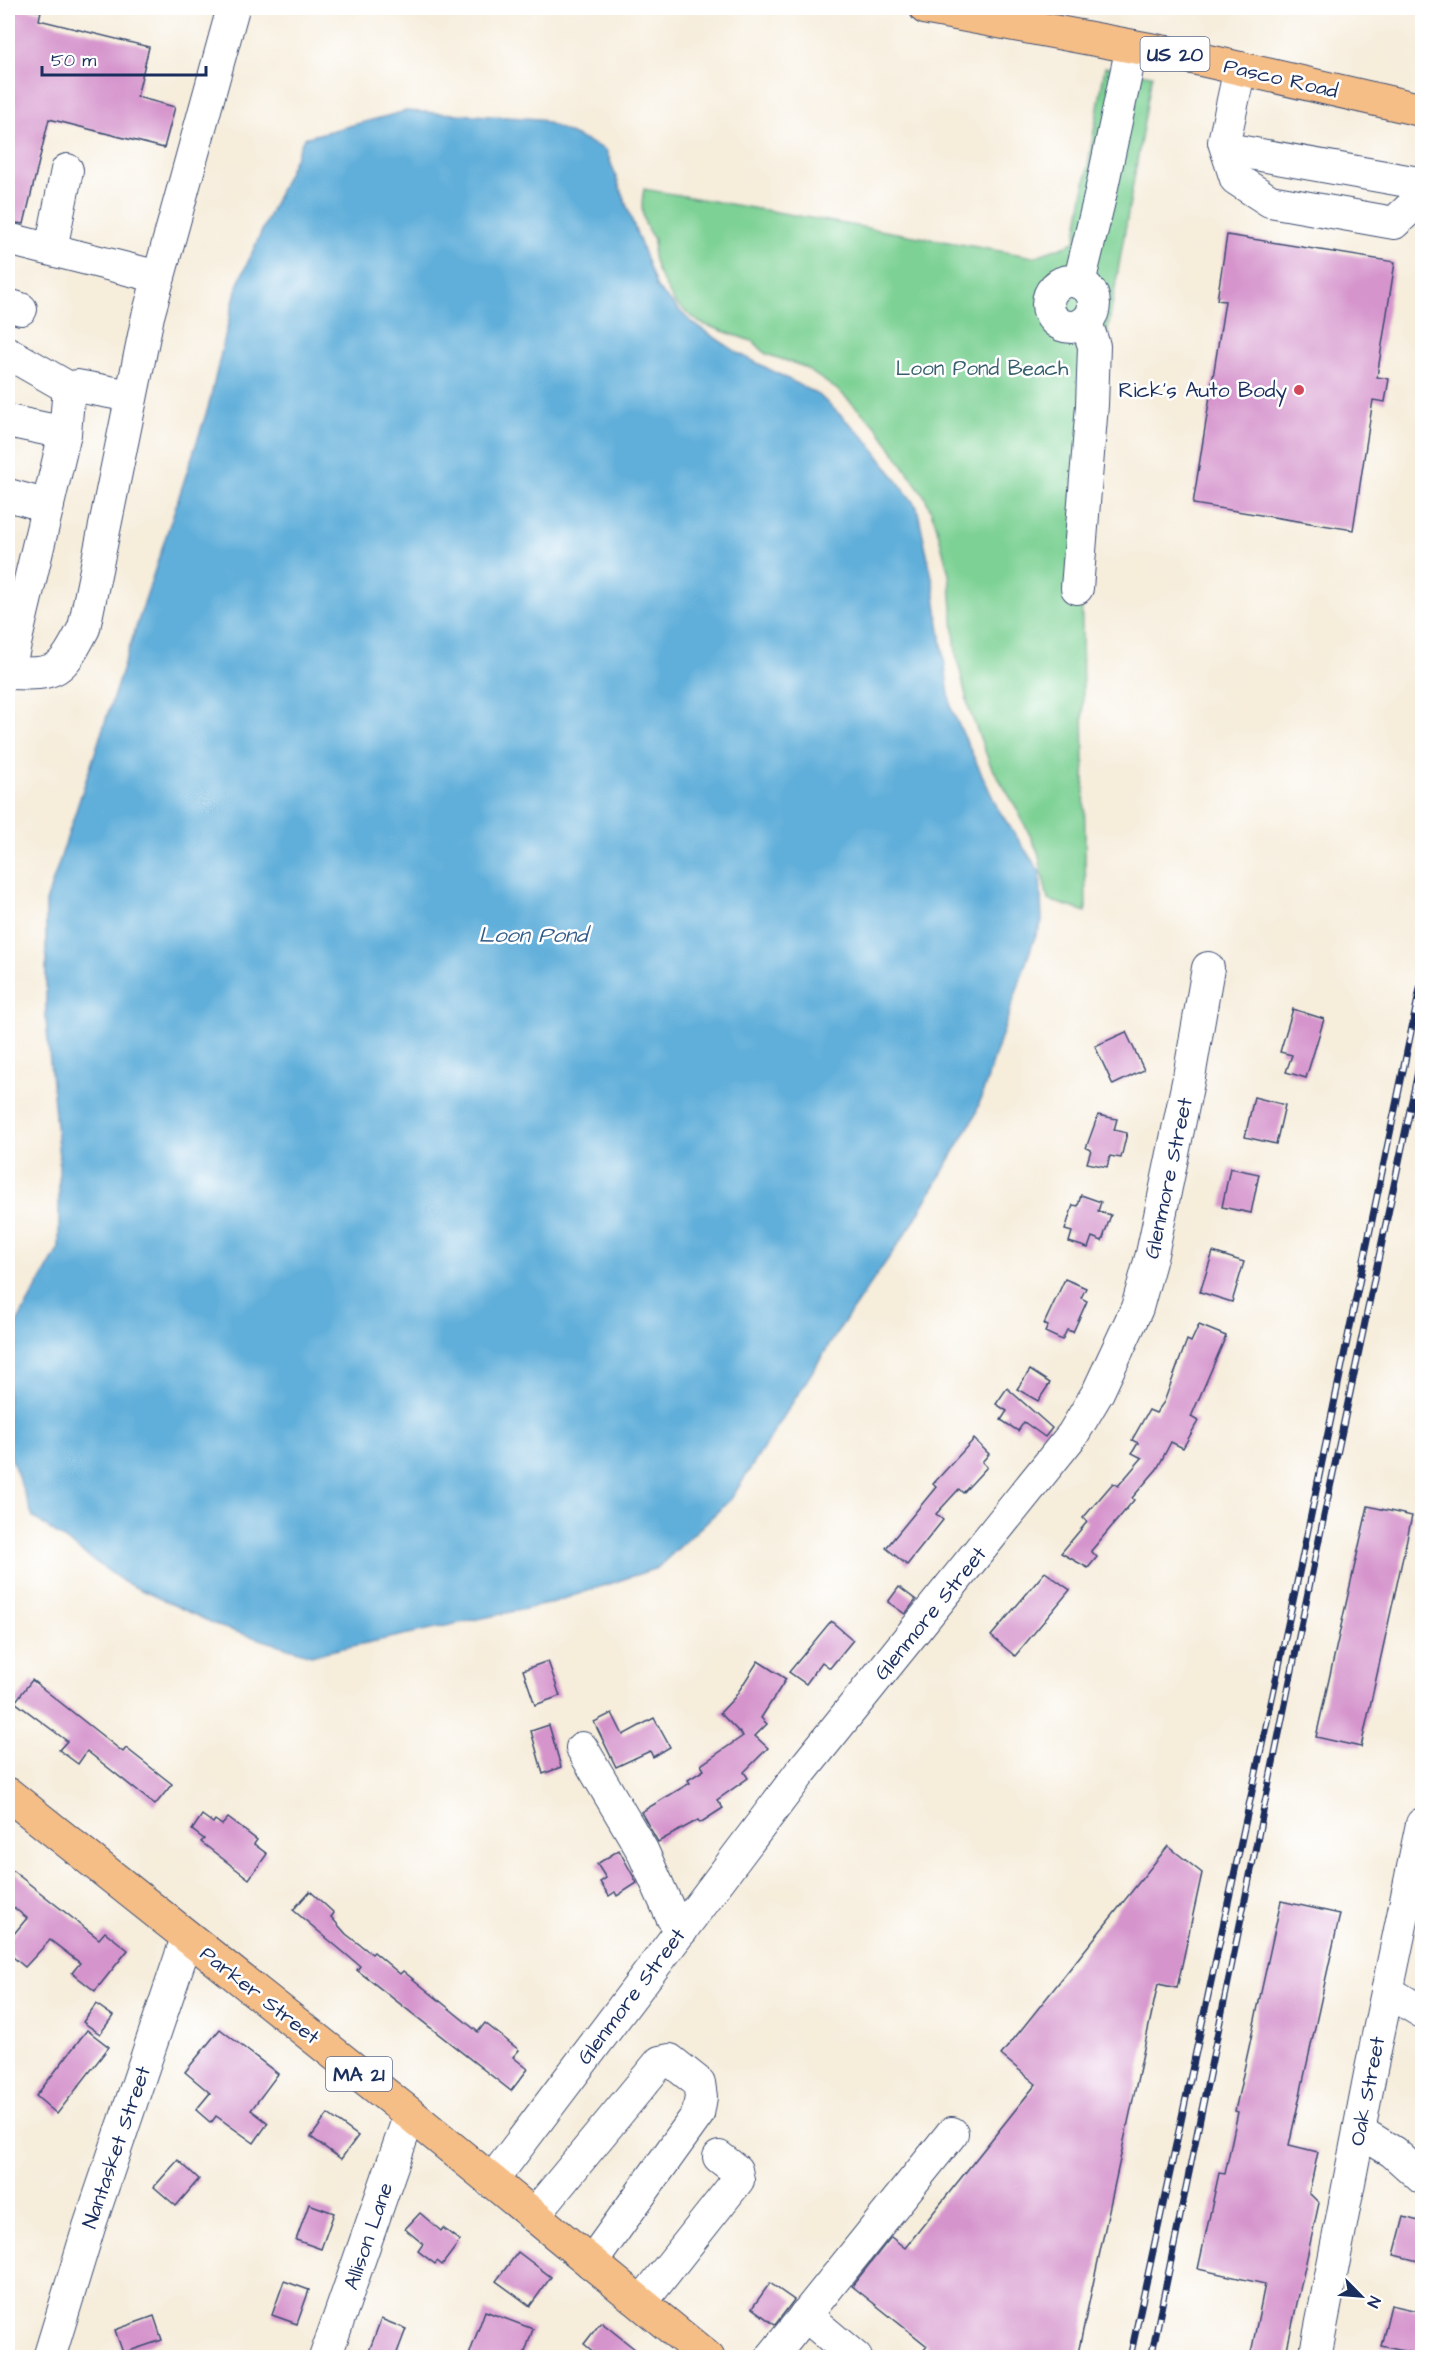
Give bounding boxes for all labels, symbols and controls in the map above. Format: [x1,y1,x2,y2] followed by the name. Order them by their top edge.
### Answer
[1140,37,1210,71] road number: US 20
[42,39,206,77] scale bar
[51,48,96,73] text: 50 m
[1221,51,1341,106] street label: Pasco Road
[896,354,1069,383] park label: Loon Pond Beach
[1118,376,1287,407] place label: Rick's Auto Body
[1292,383,1306,397] marker: Rick's Auto Body
[479,920,592,951] water label: Loon Pond
[1137,1094,1200,1261] street label: Glenmore Street
[868,1540,994,1686] street label: Glenmore Street
[570,1922,693,2071] street label: Glenmore Street
[194,1939,326,2052] street label: Parker Street
[1343,2033,1392,2148] street label: Oak Street
[326,2057,392,2091] road number: MA 21
[75,2062,158,2232] street label: Nantasket Street
[337,2179,400,2294] street label: Allison Lane
[1331,2266,1391,2326] north arrow
[1362,2293,1386,2311] text: N

